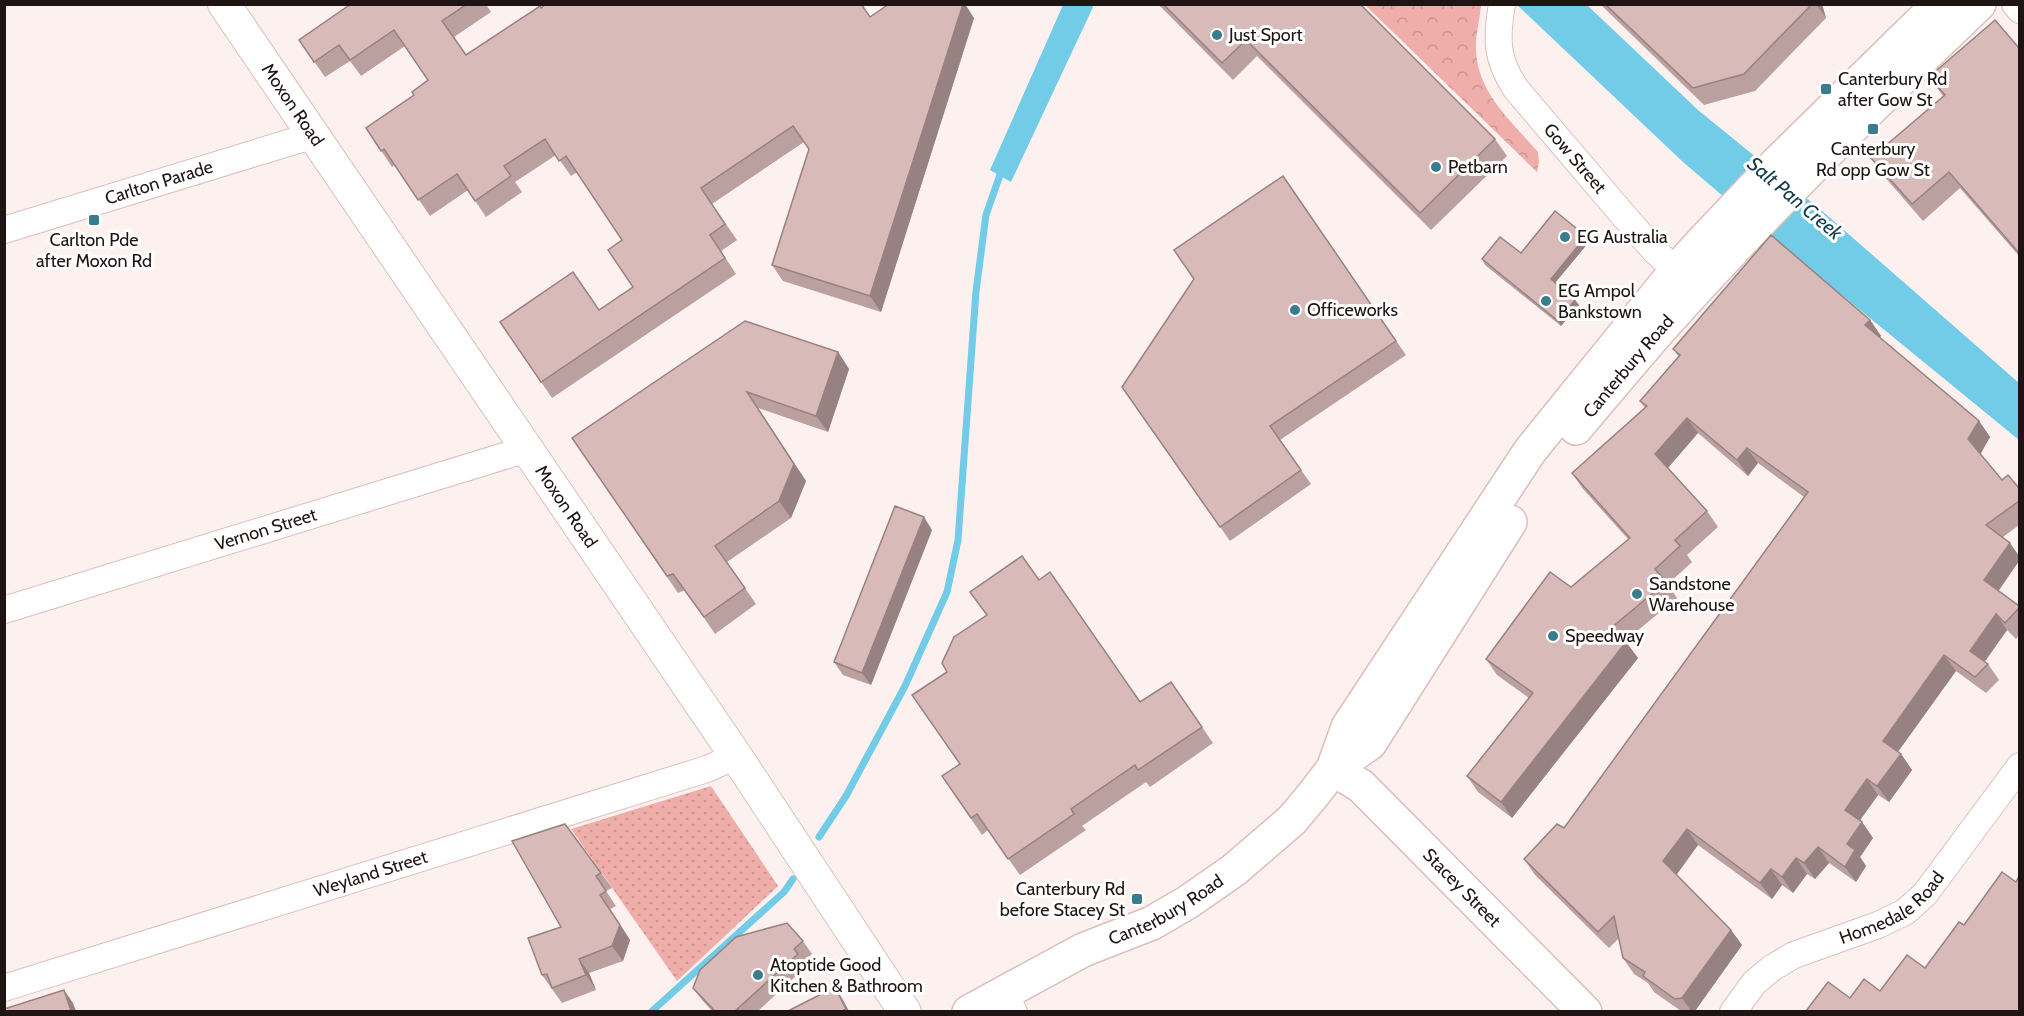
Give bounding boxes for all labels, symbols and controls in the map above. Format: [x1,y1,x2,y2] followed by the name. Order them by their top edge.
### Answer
[1228,24,1302,46] place label: Just Sport
[1210,28,1224,42] marker: Just Sport
[257,59,329,150] street label: Moxon Road
[1838,68,1947,111] place label: Canterbury Rd after Gow St
[1819,82,1833,96] marker: Canterbury Rd after Gow St
[1539,119,1611,198] street label: Gow Street
[1866,122,1880,136] marker: Canterbury Rd opp Gow St
[1816,138,1930,181] place label: Canterbury Rd opp Gow St
[1743,152,1848,245] water label: Salt Pan Creek
[102,156,216,209] street label: Carlton Parade
[1448,156,1508,178] place label: Petbarn
[1429,160,1443,174] marker: Petbarn
[87,213,101,227] marker: Carlton Pde after Moxon Rd
[1577,226,1668,248] place label: EG Australia
[36,229,152,272] place label: Carlton Pde after Moxon Rd
[1558,230,1572,244] marker: EG Australia
[1558,280,1642,323] place label: EG Ampol Bankstown
[1539,294,1553,308] marker: EG Ampol Bankstown
[1307,299,1398,321] place label: Officeworks
[1288,303,1302,317] marker: Officeworks
[1579,310,1678,422] street label: Canterbury Road
[530,461,602,552] street label: Moxon Road
[212,503,319,555] street label: Vernon Street
[1649,573,1734,616] place label: Sandstone Warehouse
[1630,587,1644,601] marker: Sandstone Warehouse
[1565,625,1644,647] place label: Speedway
[1546,629,1560,643] marker: Speedway
[1418,844,1505,932] street label: Stacey Street
[311,846,430,902] street label: Weyland Street
[1836,867,1949,949] street label: Homedale Road
[1105,870,1227,950] street label: Canterbury Road
[1000,878,1125,921] place label: Canterbury Rd before Stacey St
[1130,892,1144,906] marker: Canterbury Rd before Stacey St
[770,954,923,997] place label: Atoptide Good Kitchen & Bathroom
[751,968,765,982] marker: Atoptide Good Kitchen & Bathroom

